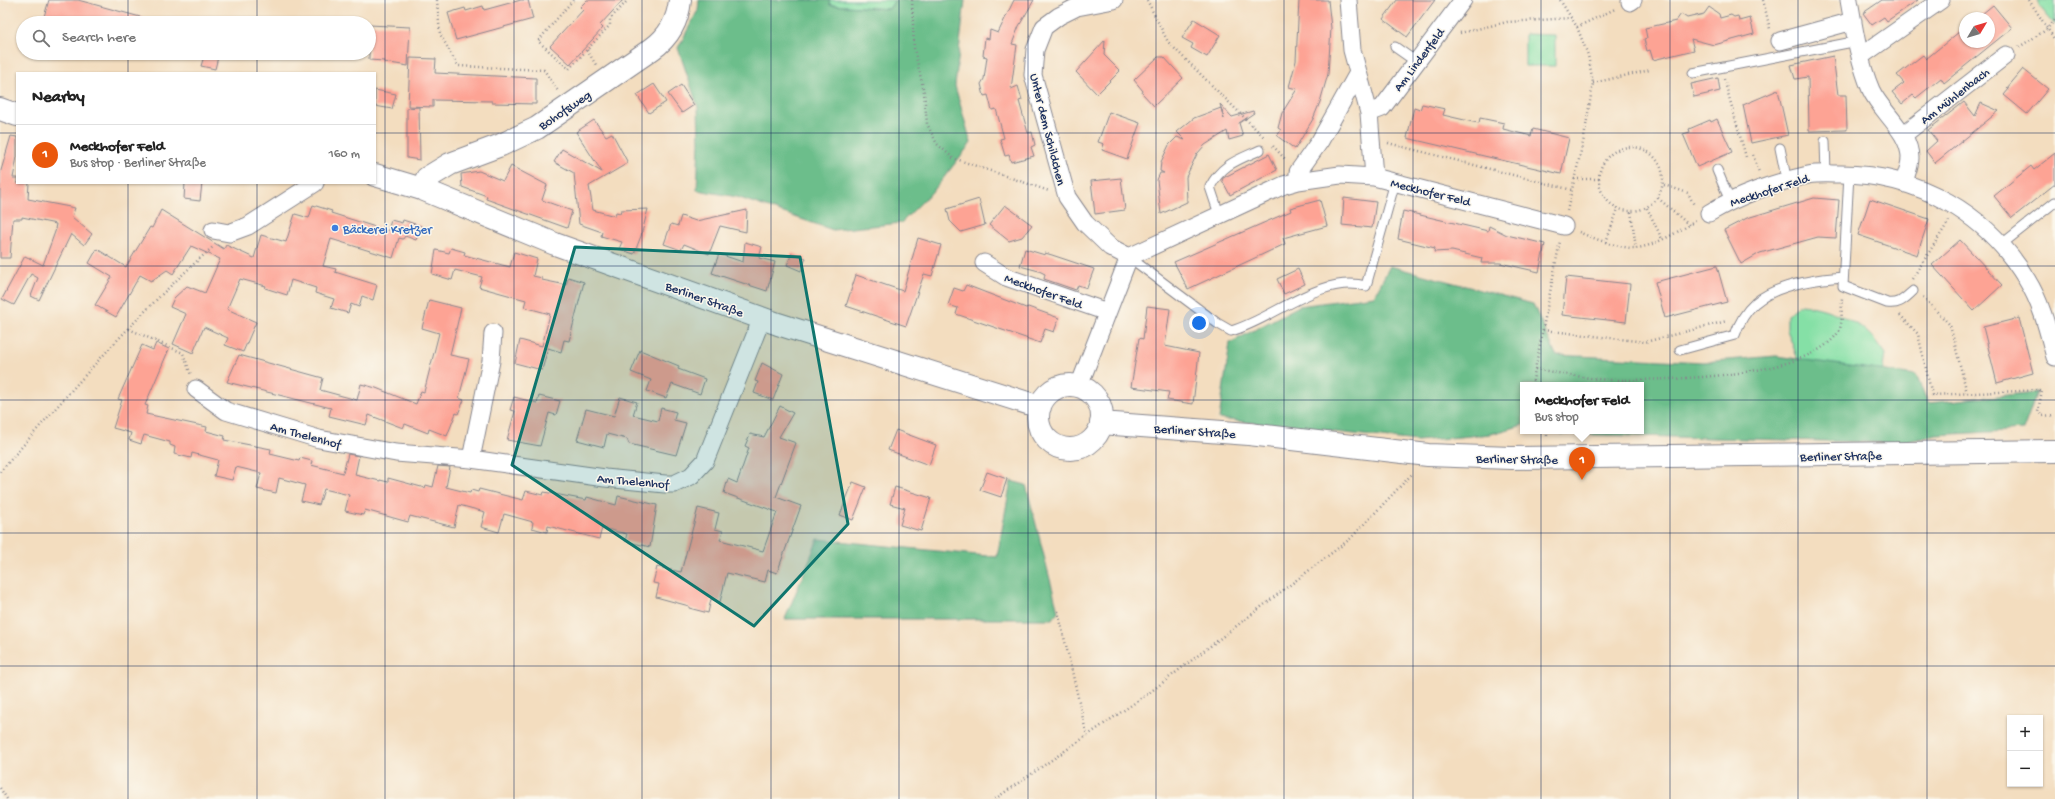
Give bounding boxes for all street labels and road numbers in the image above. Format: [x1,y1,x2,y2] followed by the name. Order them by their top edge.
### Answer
[1391,25,1450,95] street label: Am Lindenfeld
[1918,65,1993,129] street label: Am Mühlenbach
[1025,72,1068,188] street label: Unter dem Schildchen
[535,88,594,135] street label: Bohofsweg
[1729,171,1812,211] street label: Meckhofer Feld
[1389,176,1473,211] street label: Meckhofer Feld
[1002,271,1085,314] street label: Meckhofer Feld
[662,279,745,322] street label: Berliner Straße
[269,420,343,453] street label: Am Thelenhof
[1152,422,1237,443] street label: Berliner Straße
[1799,449,1882,466] street label: Berliner Straße
[1475,452,1558,469] street label: Berliner Straße
[596,472,670,493] street label: Am Thelenhof

